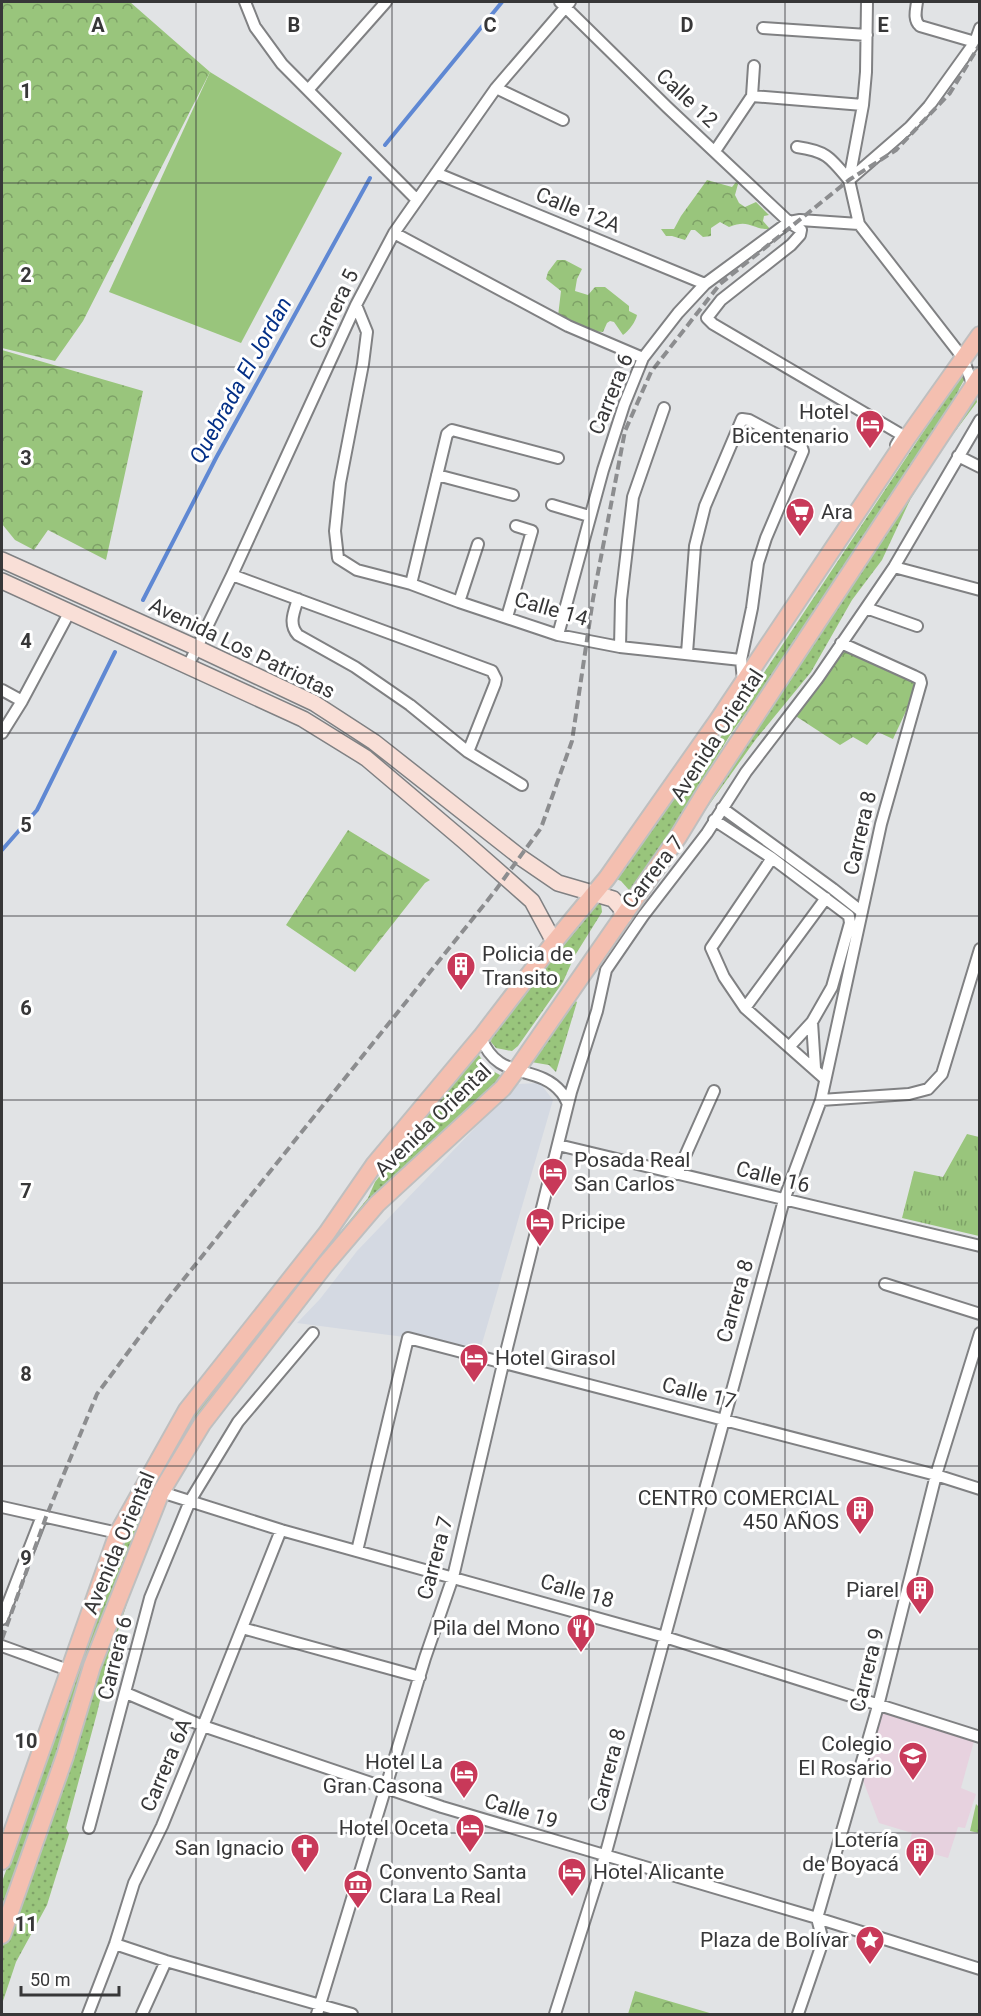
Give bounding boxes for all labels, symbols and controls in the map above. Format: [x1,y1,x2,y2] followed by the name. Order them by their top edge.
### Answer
[91,13,105,37] text: A
[288,13,300,37] text: B
[483,13,497,37] text: C
[681,13,694,37] text: D
[877,13,889,37] text: E
[651,64,723,133] street label: Calle 12
[20,79,32,103] text: 1
[532,182,624,238] street label: Calle 12A
[20,263,32,287] text: 2
[304,265,364,353] street label: Carrera 5
[184,293,297,468] water label: Quebrada El Jordan
[584,350,638,438] street label: Carrera 6
[732,400,849,448] place label: Hotel Bicentenario
[854,408,886,450] hotel icon: Hotel Bicentenario
[20,446,32,470] text: 3
[784,496,816,538] supermarket icon: Ara
[821,500,853,524] place label: Ara
[512,587,591,631] street label: Calle 14
[145,593,339,703] street label: Avenida Los Patriotas
[20,629,32,653] text: 4
[665,665,769,805] street label: Avenida Oriental
[839,789,881,877] street label: Carrera 8
[20,813,32,837] text: 5
[617,831,689,913] street label: Carrera 7
[482,942,573,990] place label: Policia de Transito
[445,950,477,992] building icon: Policia de Transito
[20,996,32,1020] text: 6
[370,1058,496,1182] street label: Avenida Oriental
[574,1148,690,1196] place label: Posada Real San Carlos
[537,1156,569,1198] hotel icon: Posada Real San Carlos
[734,1156,812,1198] street label: Calle 16
[20,1179,32,1203] text: 7
[524,1206,556,1248] hotel icon: Pricipe
[561,1210,626,1234] place label: Pricipe
[712,1257,758,1345] street label: Carrera 8
[458,1342,490,1384] hotel icon: Hotel Girasol
[495,1346,616,1370] place label: Hotel Girasol
[20,1362,32,1386] text: 8
[660,1372,738,1414] street label: Calle 17
[78,1468,160,1618] street label: Avenida Oriental
[638,1486,839,1534] place label: CENTRO COMERCIAL 450 AÑOS
[844,1494,876,1536] building icon: CENTRO COMERCIAL 450 AÑOS
[412,1514,458,1602] street label: Carrera 7
[20,1546,32,1570] text: 9
[538,1569,616,1613] street label: Calle 18
[904,1574,936,1616] building icon: Piarel
[846,1578,899,1602] place label: Piarel
[565,1612,597,1654] restaurant icon: Pila del Mono
[93,1614,137,1702] street label: Carrera 6
[433,1616,560,1640] place label: Pila del Mono
[845,1626,889,1714] street label: Carrera 9
[136,1714,197,1815] street label: Carrera 6A
[585,1726,631,1814] street label: Carrera 8
[15,1729,37,1753] text: 10
[798,1732,892,1780] place label: Colegio El Rosario
[897,1740,929,1782] school or university icon: Colegio El Rosario
[323,1750,443,1798] place label: Hotel La Gran Casona
[448,1758,480,1800] hotel icon: Hotel La Gran Casona
[482,1789,560,1833] street label: Calle 19
[454,1812,486,1854] hotel icon: Hotel Oceta
[339,1816,449,1840] place label: Hotel Oceta
[802,1828,899,1876] place label: Lotería de Boyacá
[289,1832,321,1874] church icon: San Ignacio
[175,1836,284,1860] place label: San Ignacio
[904,1836,936,1878] building icon: Lotería de Boyacá
[556,1856,588,1898] hotel icon: Hotel Alicante
[379,1860,527,1908] place label: Convento Santa Clara La Real
[593,1860,724,1884] place label: Hotel Alicante
[342,1868,374,1910] museum icon: Convento Santa Clara La Real
[15,1912,37,1936] text: 11
[854,1924,886,1966] place icon: Plaza de Bolívar
[700,1928,849,1952] place label: Plaza de Bolívar
[21,1959,118,1997] scale bar
[30,1969,70,1990] text: 50 m

